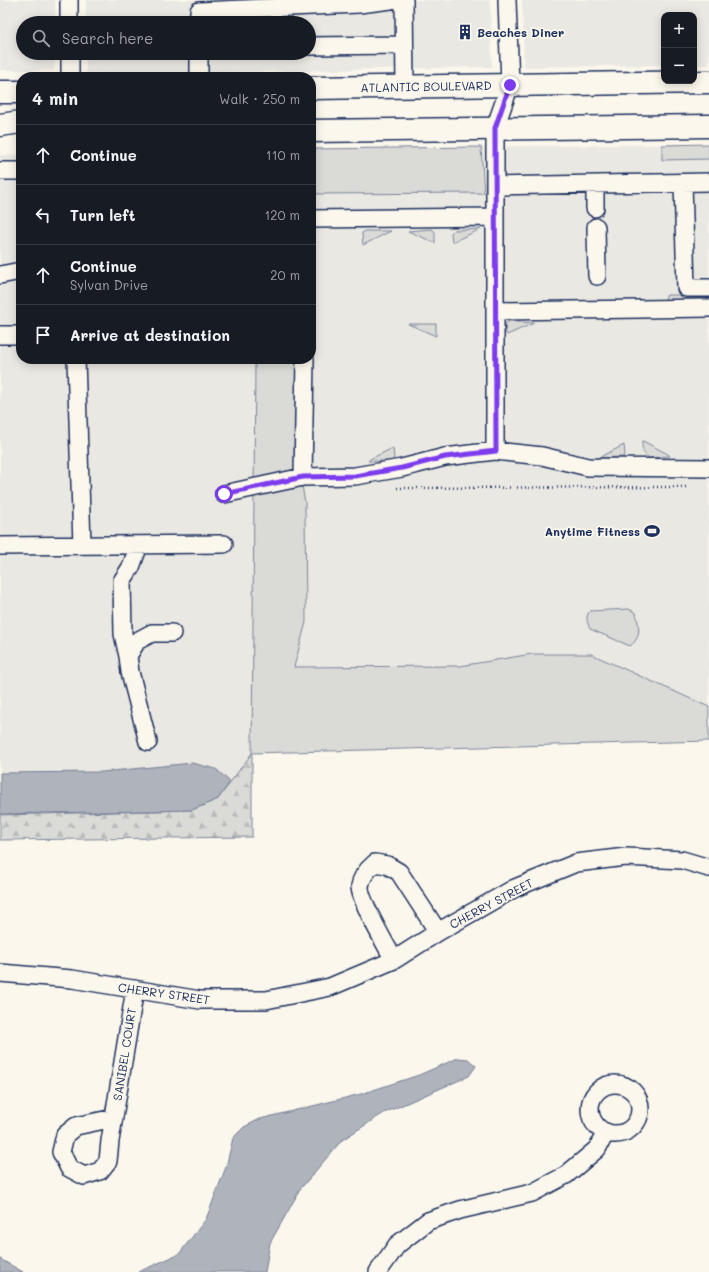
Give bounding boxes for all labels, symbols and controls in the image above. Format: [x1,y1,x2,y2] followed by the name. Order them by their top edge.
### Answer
[661,12,697,84] map controls
[661,12,697,48] button: +
[16,16,316,60] search box
[456,23,474,41] building icon: Beaches Diner
[477,24,564,40] place label: Beaches Diner
[30,27,52,49] icon: search
[62,28,153,48] text: Search here
[661,48,697,84] button: −
[501,76,519,94] route end
[360,77,492,95] street label: ATLANTIC BOULEVARD
[32,87,78,109] text: 4 min
[219,90,300,107] text: Walk · 250 m
[32,144,54,166] icon: ahead
[70,145,137,165] text: Continue
[266,146,300,163] text: 110 m
[32,204,54,226] icon: left
[70,205,135,225] text: Turn left
[264,206,300,223] text: 120 m
[70,256,137,276] text: Continue
[32,264,54,286] icon: ahead
[270,266,300,283] text: 20 m
[70,276,148,293] text: Sylvan Drive
[32,324,54,346] icon: arrive
[70,325,230,345] text: Arrive at destination
[215,485,233,503] route start
[643,522,661,540] sports icon: Anytime Fitness
[545,523,640,539] place label: Anytime Fitness
[446,874,536,932] street label: CHERRY STREET
[117,979,211,1007] street label: CHERRY STREET
[109,1006,139,1102] street label: SANIBEL COURT

